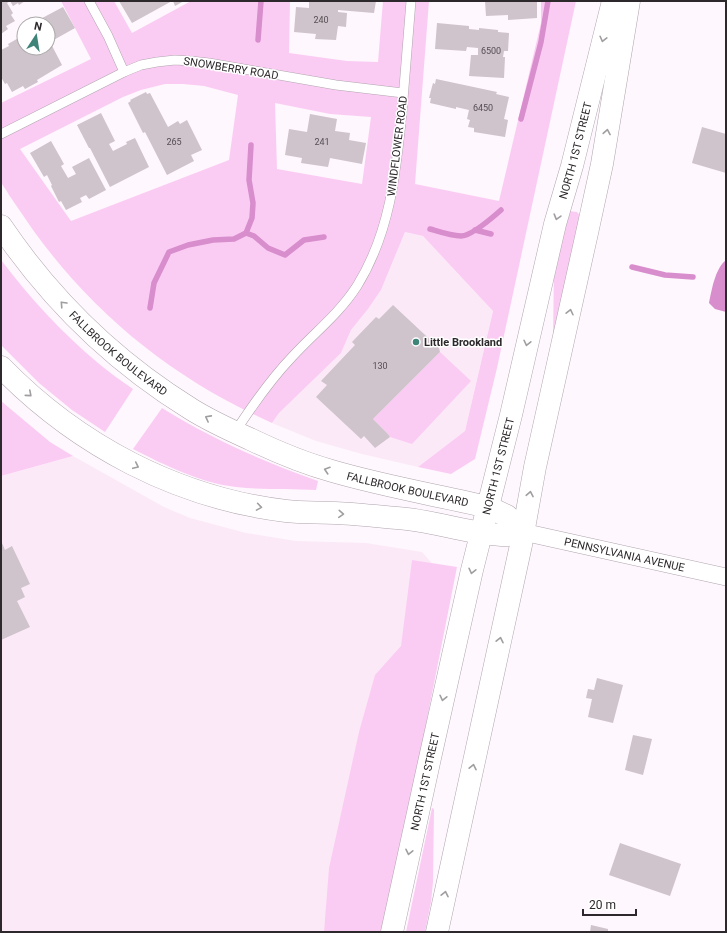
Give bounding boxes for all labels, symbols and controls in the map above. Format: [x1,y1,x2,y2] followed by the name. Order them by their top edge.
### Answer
[313,15,329,25] house number: 240
[16,16,56,56] north arrow
[33,20,43,34] text: N
[600,36,608,42] one-way arrow
[481,46,501,56] house number: 6500
[182,55,279,82] street label: SNOWBERRY ROAD
[385,95,410,197] street label: WINDFLOWER ROAD
[557,100,595,201] street label: NORTH 1ST STREET
[473,103,493,113] house number: 6450
[602,129,611,135] one-way arrow
[166,137,182,147] house number: 265
[314,137,330,147] house number: 241
[553,213,562,220] one-way arrow
[60,301,67,309] one-way arrow
[66,309,170,399] street label: FALLBROOK BOULEVARD
[565,309,573,315] one-way arrow
[424,336,502,349] place label: Little Brookland
[411,337,421,347] marker: Little Brookland
[524,340,532,347] one-way arrow
[372,361,388,371] house number: 130
[24,389,32,396] one-way arrow
[205,415,212,423] one-way arrow
[480,416,517,516] street label: NORTH 1ST STREET
[132,461,140,469] one-way arrow
[324,466,331,475] one-way arrow
[345,469,470,509] street label: FALLBROOK BOULEVARD
[525,491,534,497] one-way arrow
[256,502,262,511] one-way arrow
[338,509,344,518] one-way arrow
[563,535,686,575] street label: PENNSYLVANIA AVENUE
[469,568,477,574] one-way arrow
[496,637,504,643] one-way arrow
[440,694,448,701] one-way arrow
[408,731,443,832] street label: NORTH 1ST STREET
[468,764,476,770] one-way arrow
[405,849,413,855] one-way arrow
[441,891,449,897] one-way arrow
[583,891,636,917] scale bar
[589,898,616,912] text: 20 m

